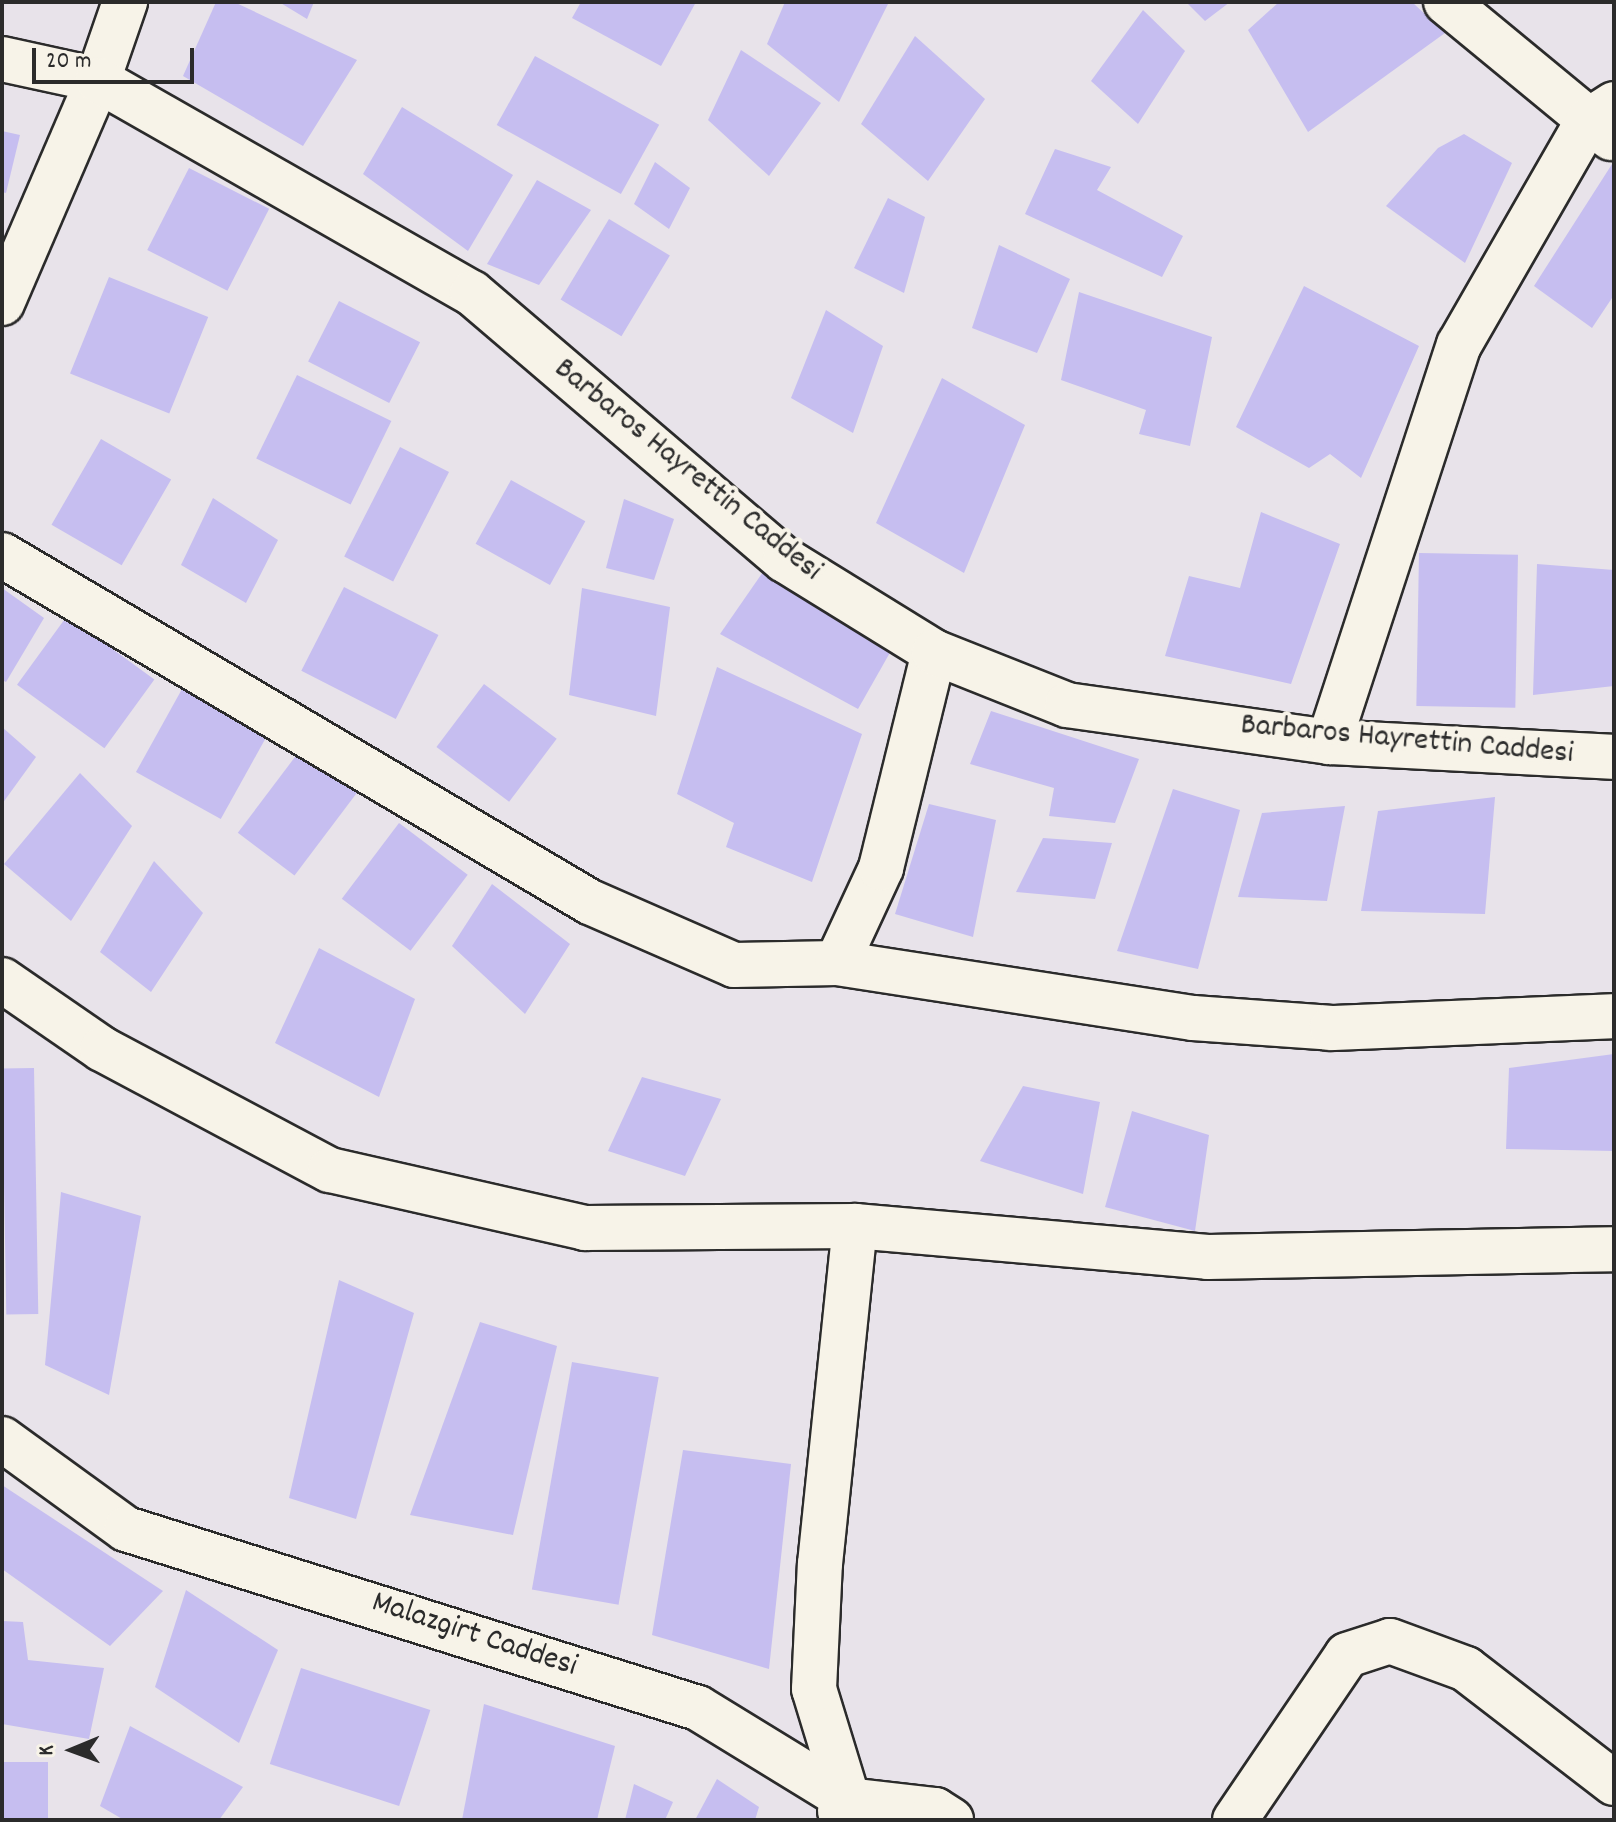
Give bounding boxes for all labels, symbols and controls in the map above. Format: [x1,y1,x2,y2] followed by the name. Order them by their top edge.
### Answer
[36,32,198,82] scale bar
[46,45,92,79] text: 20 m
[545,351,829,591] street label: Barbaros Hayrettin Caddesi
[1239,707,1575,775] street label: Barbaros Hayrettin Caddesi
[366,1585,582,1687] street label: Malazgirt Caddesi
[32,1710,112,1790] north arrow
[32,1745,63,1756] text: K

